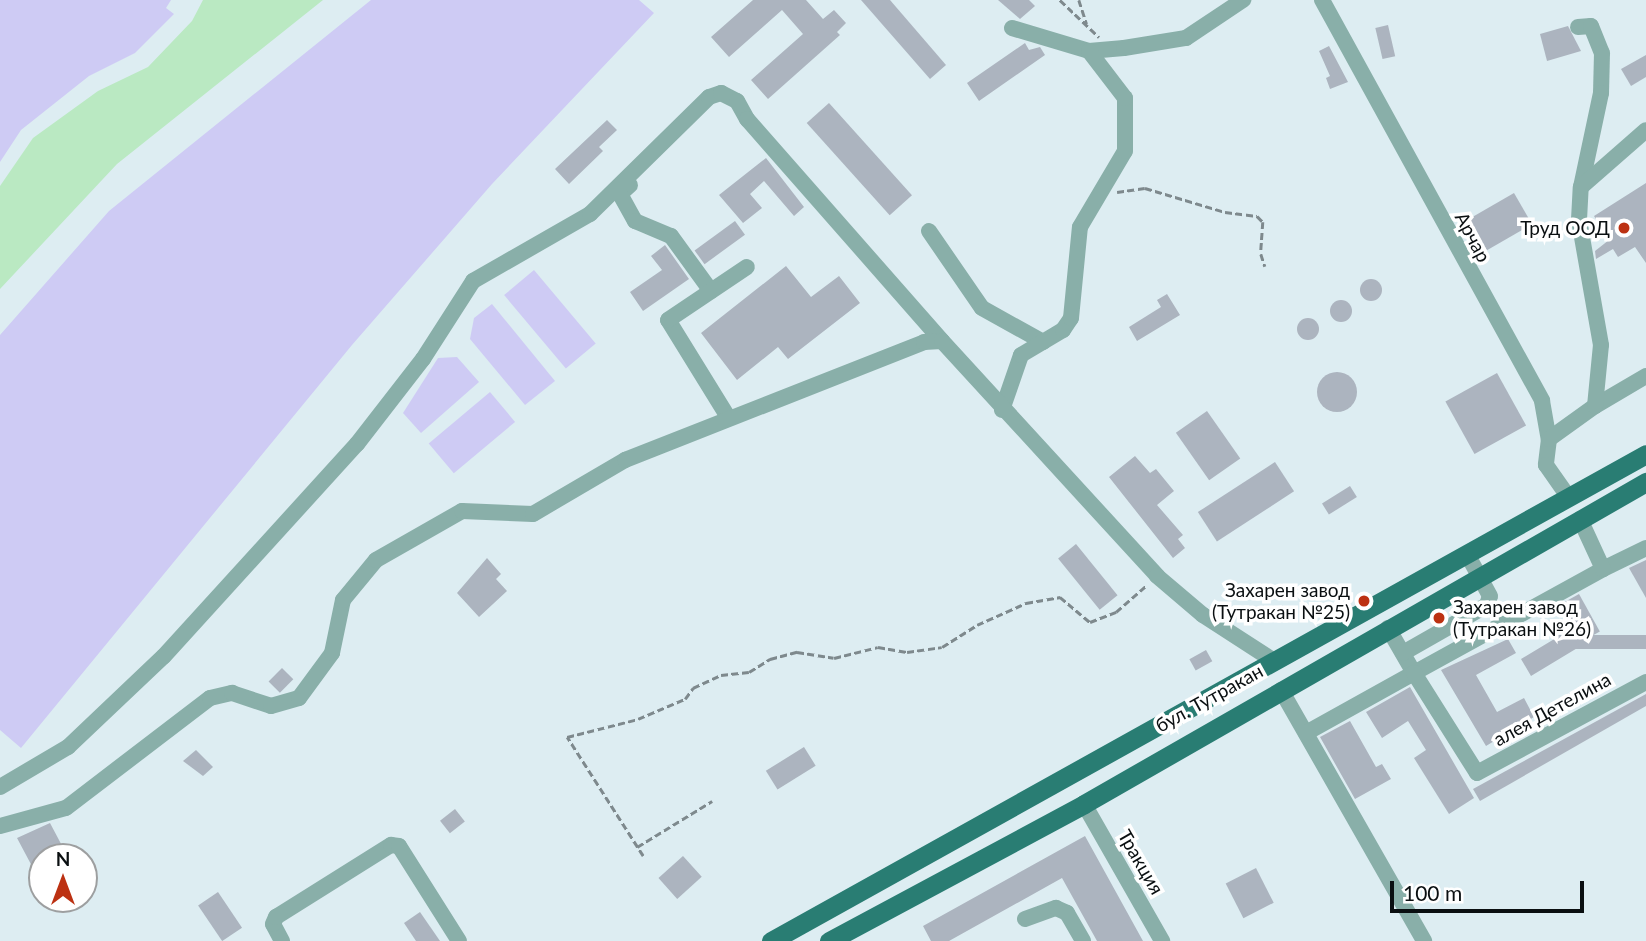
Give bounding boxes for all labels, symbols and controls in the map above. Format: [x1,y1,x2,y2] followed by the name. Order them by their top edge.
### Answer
[1450,208,1496,266] street label: Арчар
[1520,217,1610,239] place label: Труд ООД
[1616,220,1632,236] marker: Труд ООД
[1212,579,1350,623] place label: Захарен завод (Тутракан №25)
[1356,593,1372,609] marker: Захарен завод (Тутракан №25)
[1453,596,1591,640] place label: Захарен завод (Тутракан №26)
[1431,610,1447,626] marker: Захарен завод (Тутракан №26)
[1151,659,1267,737] street label: бул. Тутракан
[1489,667,1615,751] street label: алея Детелина
[1113,826,1169,898] street label: Тракция
[28,843,98,913] north arrow
[56,847,70,870] text: N
[1394,867,1588,911] scale bar
[1403,880,1462,905] text: 100 m

